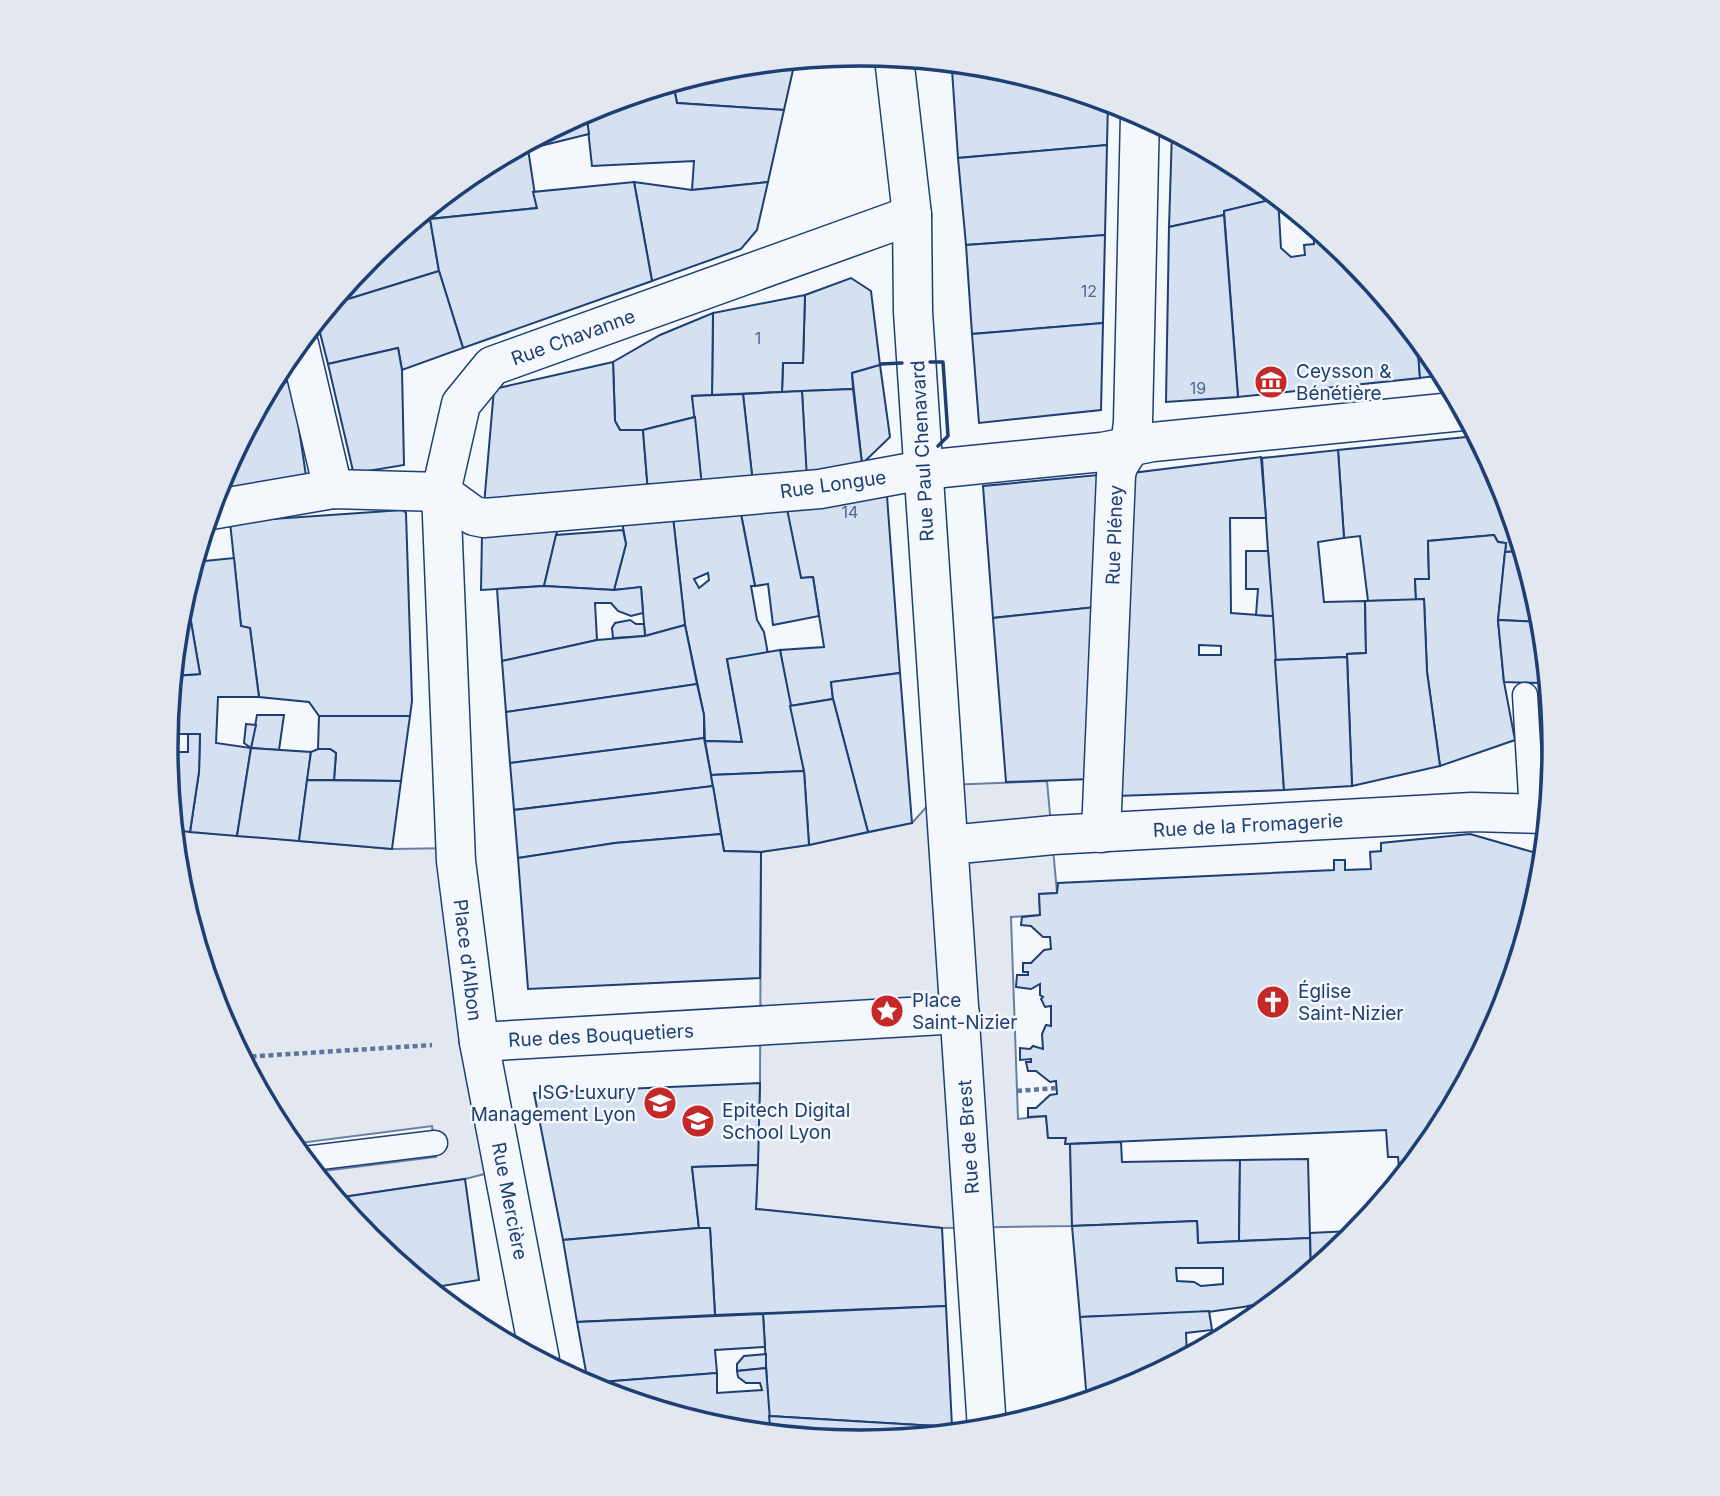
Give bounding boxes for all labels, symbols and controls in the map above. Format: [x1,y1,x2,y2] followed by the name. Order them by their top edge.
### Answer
[1081,281,1097,301] house number: 12
[508,304,638,371] street label: Rue Chavanne
[755,328,761,348] house number: 1
[906,360,939,542] street label: Rue Paul Chenavard
[1296,360,1392,405] place label: Ceysson & Bénétière
[1252,363,1290,401] museum icon: Ceysson & Bénétière
[1190,378,1206,398] house number: 19
[778,466,888,503] street label: Rue Longue
[1101,484,1128,586] street label: Rue Pléney
[842,502,858,522] house number: 14
[1152,809,1344,842] street label: Rue de la Fromagerie
[449,898,486,1022] street label: Place d'Albon
[1298,979,1404,1025] place label: Église Saint-Nizier
[1254,983,1292,1021] church icon: Église Saint-Nizier
[912,989,1018,1034] place label: Place Saint-Nizier
[868,992,906,1030] place icon: Place Saint-Nizier
[508,1019,695,1052] street label: Rue des Bouquetiers
[953,1079,984,1195] street label: Rue de Brest
[471,1081,636,1126] place label: ISG Luxury Management Lyon
[641,1084,679,1122] school or university icon: ISG Luxury Management Lyon
[722,1099,850,1144] place label: Epitech Digital School Lyon
[679,1102,717,1140] school or university icon: Epitech Digital School Lyon
[487,1140,532,1262] street label: Rue Mercière

